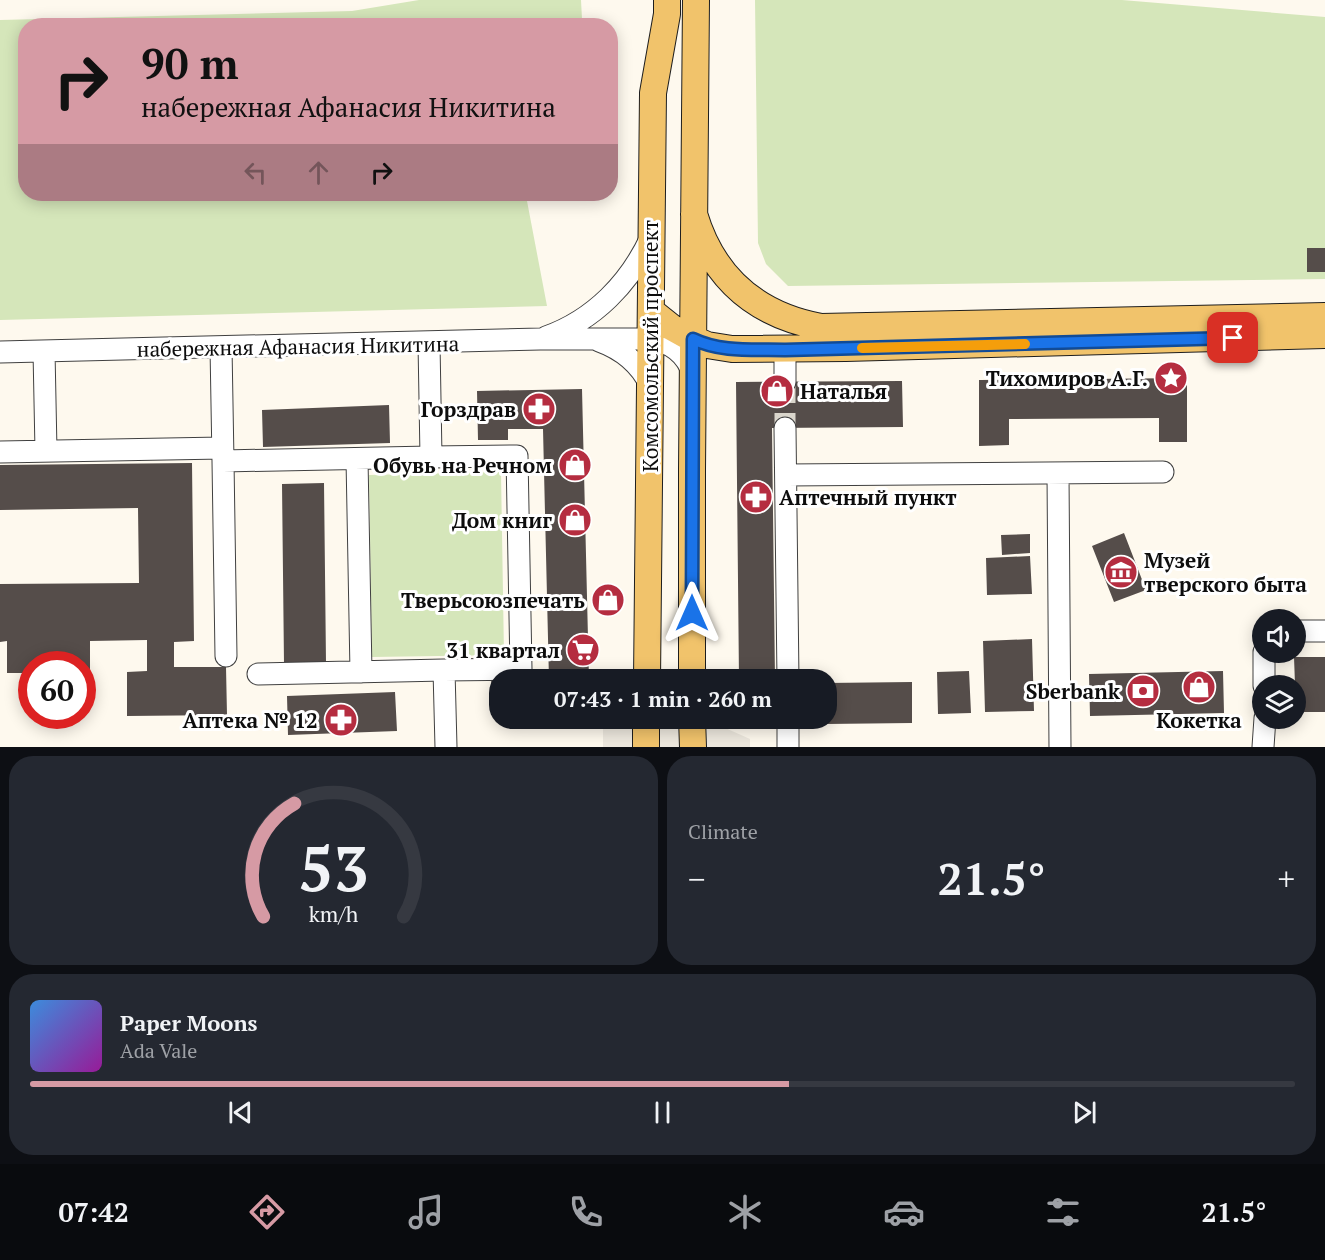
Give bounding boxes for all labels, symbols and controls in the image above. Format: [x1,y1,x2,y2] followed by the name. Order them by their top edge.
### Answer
[141,35,239,91] text: 90 m
[42,42,120,120] icon: right
[141,89,556,125] text: набережная Афанасия Никитина
[239,156,272,189] icon: left
[302,156,335,189] icon: ahead
[365,156,398,189] icon: right
[636,220,664,472] street label: Комсомольский проспект
[1207,312,1258,363] pin
[1216,321,1249,354] icon: arrive
[136,329,460,363] street label: набережная Афанасия Никитина
[1153,360,1189,396] place icon: Тихомиров А.Г.
[986,364,1148,392] place label: Тихомиров А.Г.
[759,373,795,409] shop icon: Наталья
[800,377,887,405] place label: Наталья
[521,391,557,427] pharmacy icon: Горздрав
[421,395,516,423] place label: Горздрав
[557,447,593,483] shop icon: Обувь на Речном
[373,451,552,479] place label: Обувь на Речном
[738,479,774,515] pharmacy icon: Аптечный пункт
[779,483,957,511] place label: Аптечный пункт
[557,502,593,538] shop icon: Дом книг
[452,506,552,534] place label: Дом книг
[1144,546,1307,598] place label: Музей тверского быта
[1103,554,1139,590] museum icon: Музей тверского быта
[660,581,724,645] position arrow
[590,582,626,618] shop icon: Тверьсоюзпечать
[401,586,585,614] place label: Тверьсоюзпечать
[1252,609,1306,729] map controls
[1252,609,1306,663] button: sound
[565,632,601,668] supermarket icon: 31 квартал
[446,636,560,664] place label: 31 квартал
[18,651,96,729] speed limit sign: 60
[1181,669,1217,705] shop icon: Кокетка
[1125,673,1161,709] bank icon: Sberbank
[1252,675,1306,729] button: layers
[1026,677,1121,705] place label: Sberbank
[554,684,772,713] text: 07:43 · 1 min · 260 m
[323,702,359,738] pharmacy icon: Аптека № 12
[182,706,318,734] place label: Аптека № 12
[1156,706,1242,734] place label: Кокетка
[688,818,758,845] text: Climate
[298,826,369,909] text: 53
[937,848,1046,908] text: 21.5°
[688,857,706,900] text: −
[1277,857,1295,900] text: +
[309,901,359,929] text: km/h
[120,1008,258,1037] text: Paper Moons
[120,1037,197,1064] text: Ada Vale
[224,1096,257,1129] icon: previous
[646,1096,679,1129] icon: pause
[1068,1096,1101,1129] icon: next
[246,1191,288,1233] icon: directions
[405,1191,447,1233] icon: music
[565,1191,607,1233] icon: phone
[724,1191,766,1233] icon: climate
[883,1191,925,1233] icon: car
[1042,1191,1084,1233] icon: filters
[59,1194,129,1230] text: 07:42
[1201,1194,1266,1230] text: 21.5°

